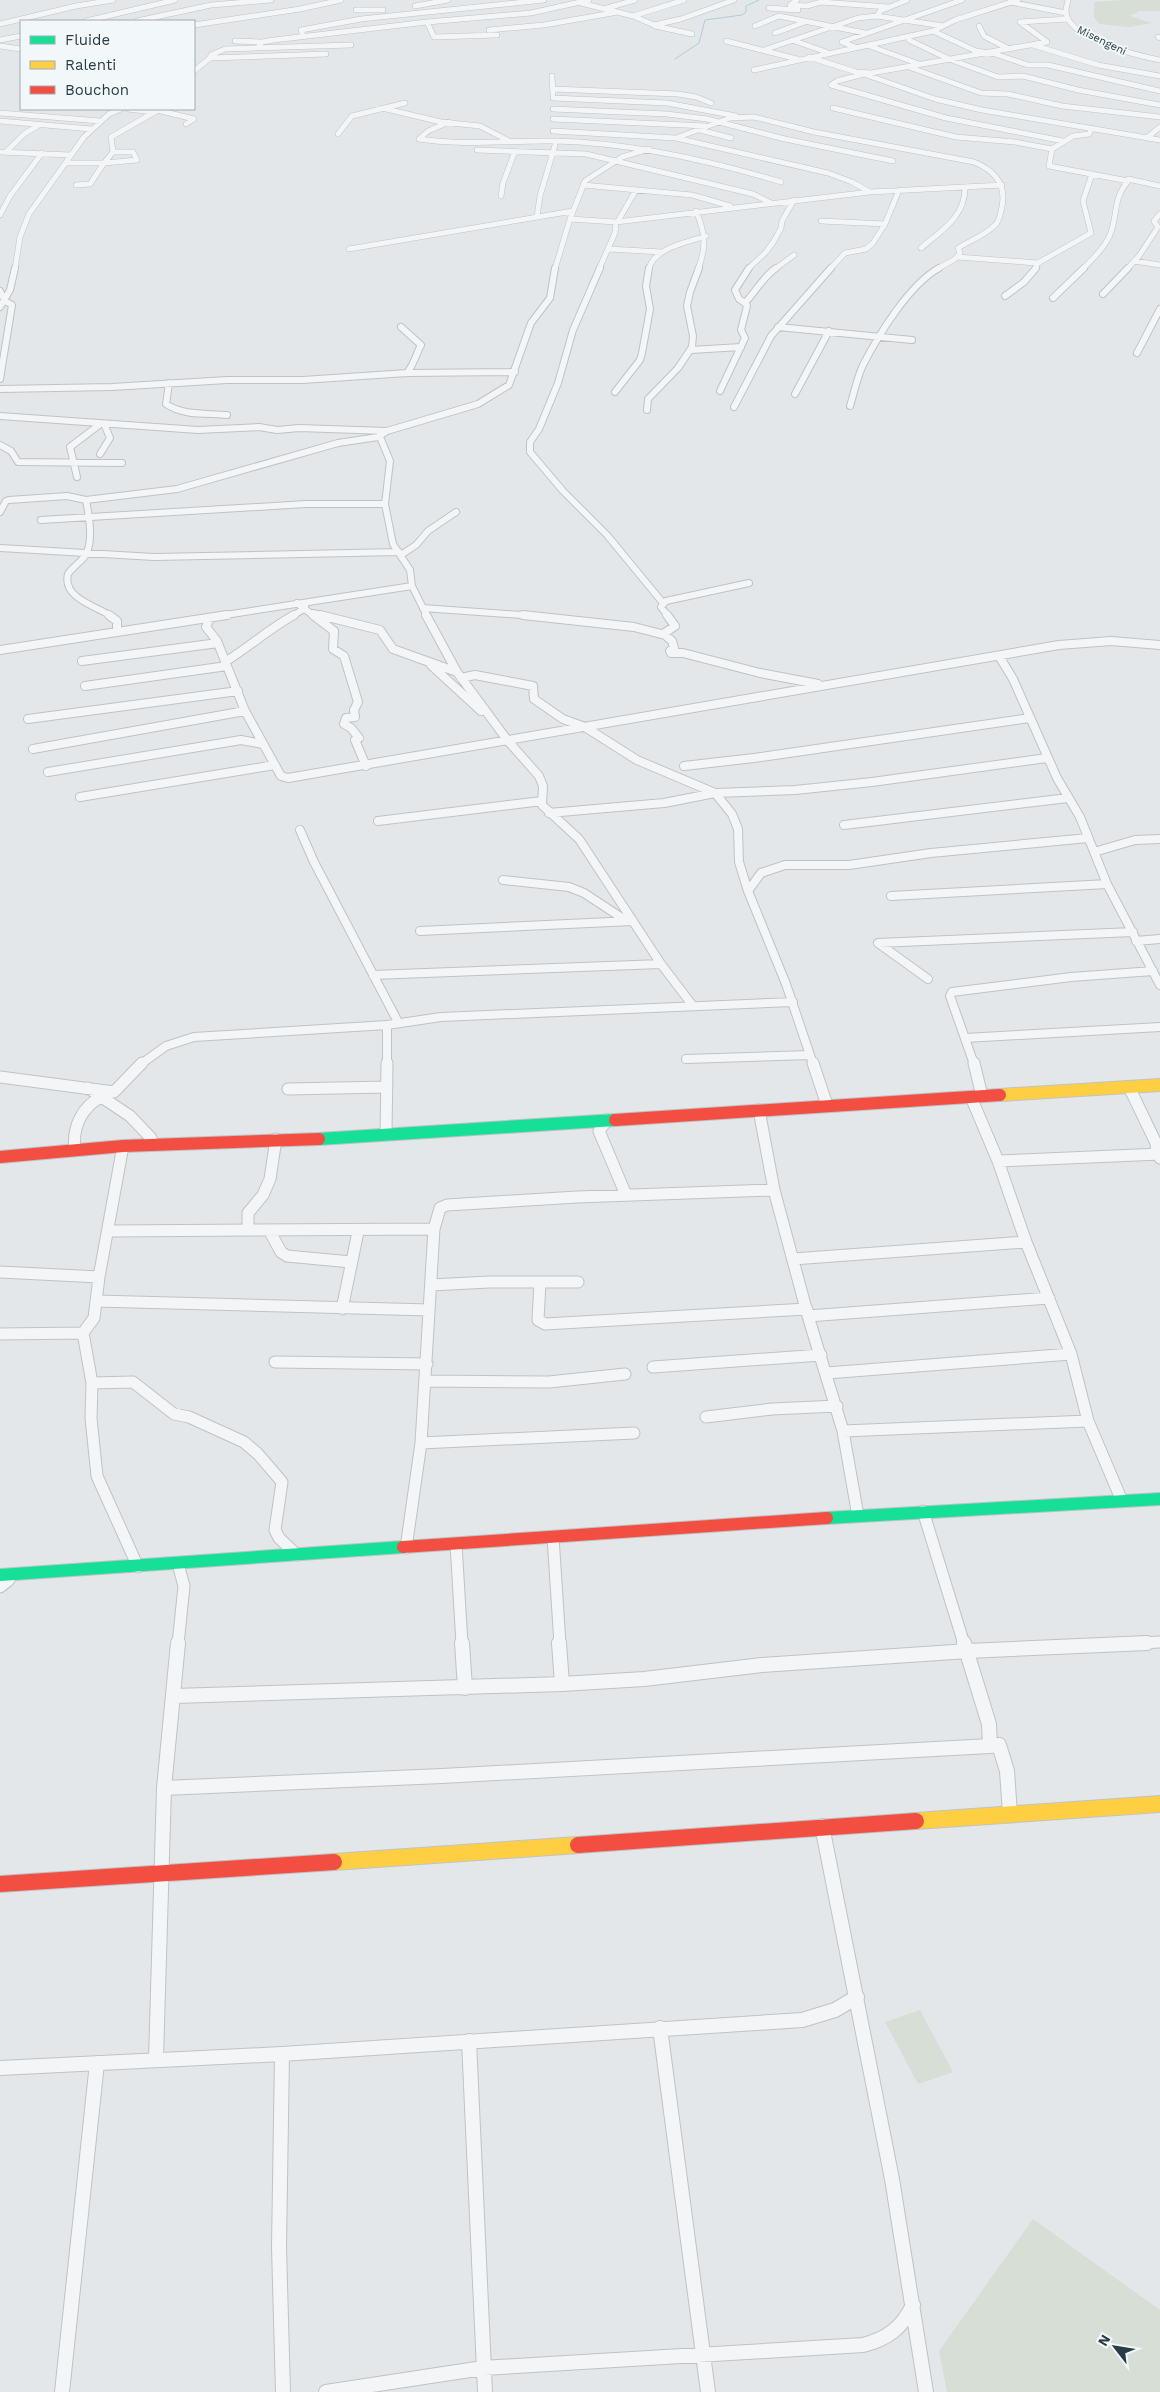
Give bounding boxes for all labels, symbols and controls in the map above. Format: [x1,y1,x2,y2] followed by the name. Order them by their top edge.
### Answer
[20,20,195,110] legend
[1075,23,1129,58] street label: Misengeni
[65,31,110,49] text: Fluide
[65,56,116,74] text: Ralenti
[65,81,129,99] text: Bouchon
[1090,2322,1140,2372] north arrow
[1094,2332,1113,2349] text: N

